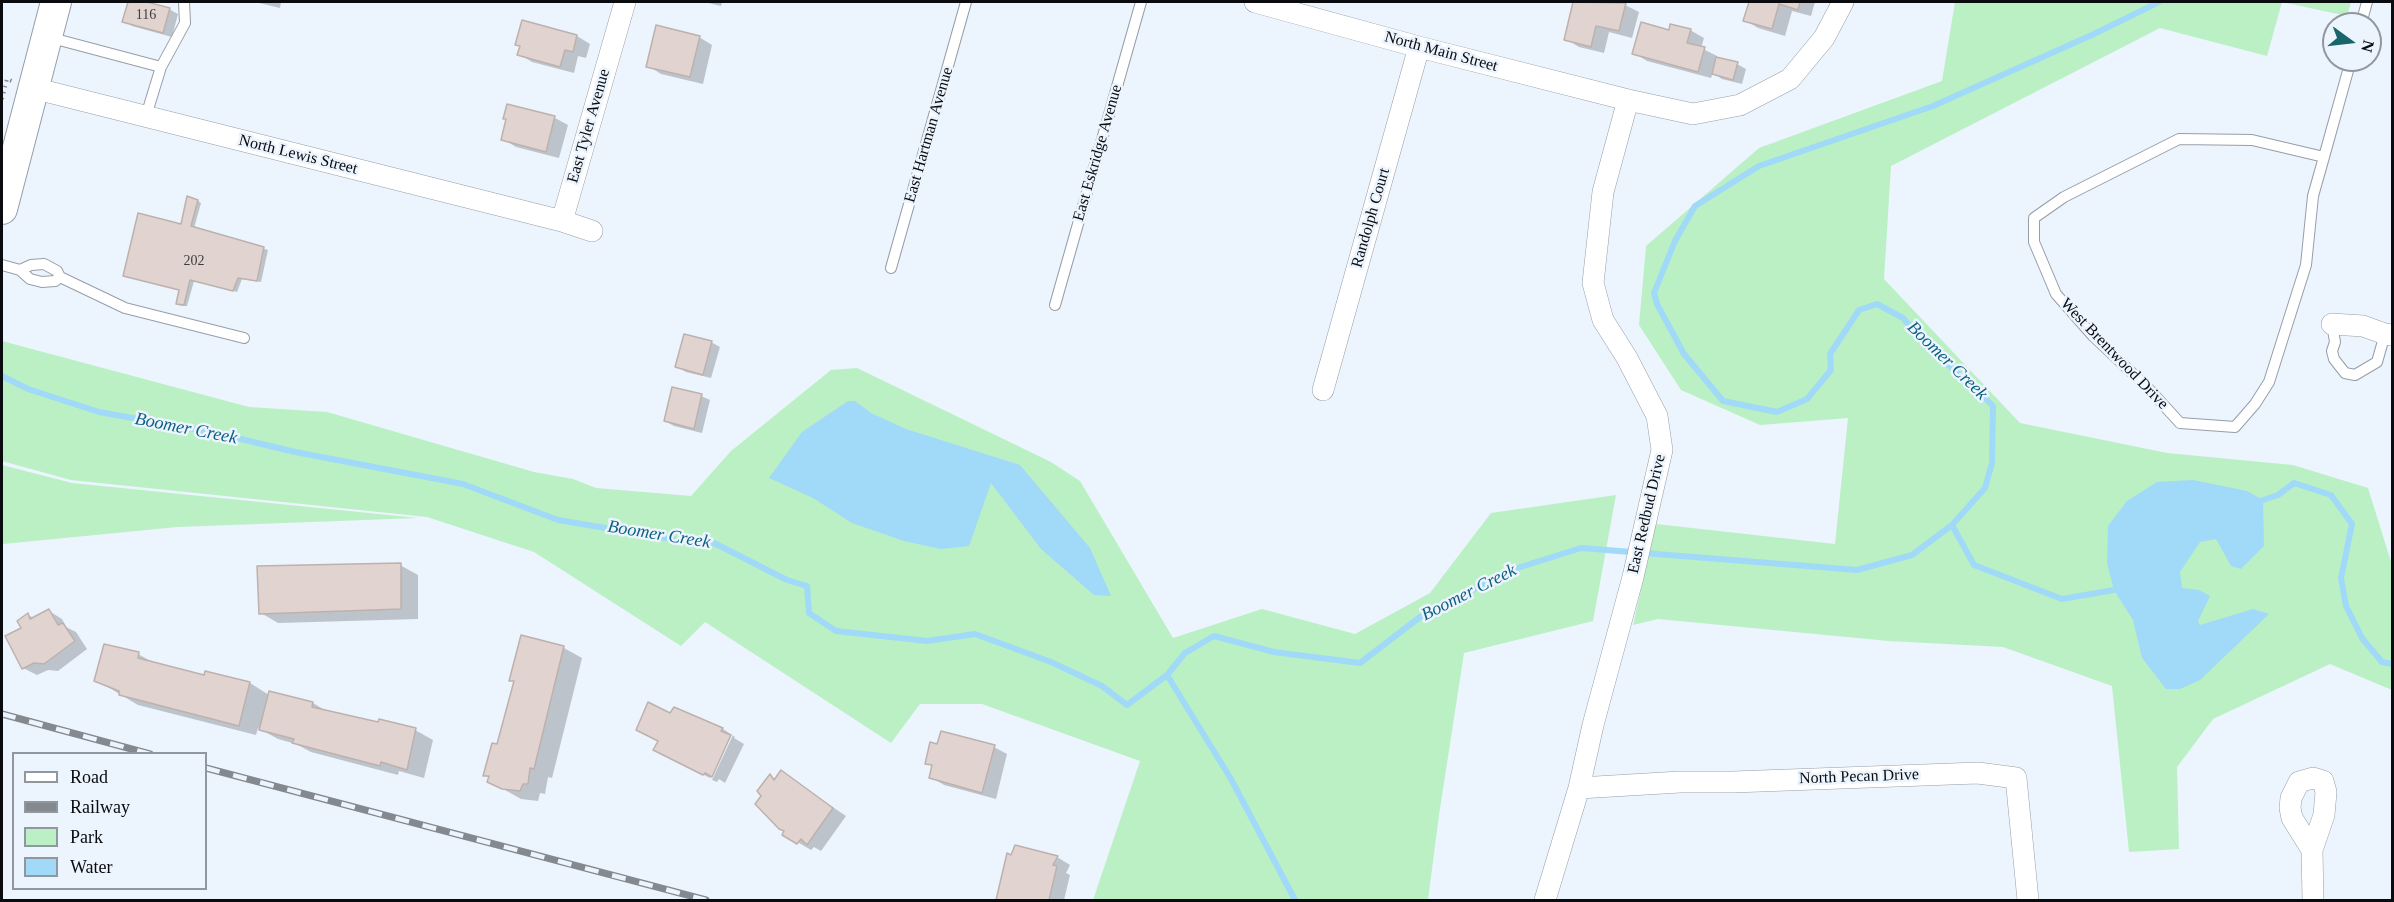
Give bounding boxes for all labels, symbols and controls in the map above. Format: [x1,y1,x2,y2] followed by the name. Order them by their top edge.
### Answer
[136,7,156,23] house number: 116
[2322,12,2382,72] north arrow
[1382,28,1500,76] street label: North Main Street
[2358,38,2378,54] text: N
[900,65,958,205] street label: East Hartman Avenue
[564,67,614,185] street label: East Tyler Avenue
[1069,83,1127,223] street label: East Eskridge Avenue
[237,131,359,179] street label: North Lewis Street
[1348,166,1394,270] street label: Randolph Court
[184,253,204,269] house number: 202
[2056,294,2172,414] street label: West Brentwood Drive
[1902,317,1992,405] water label: Boomer Creek
[133,408,239,450] water label: Boomer Creek
[1624,453,1670,575] street label: East Redbud Drive
[606,516,712,554] water label: Boomer Creek
[1418,560,1520,626] water label: Boomer Creek
[12,752,207,890] legend
[1799,765,1919,789] street label: North Pecan Drive
[70,767,108,787] text: Road
[70,797,130,817] text: Railway
[70,827,103,847] text: Park
[70,857,113,877] text: Water

